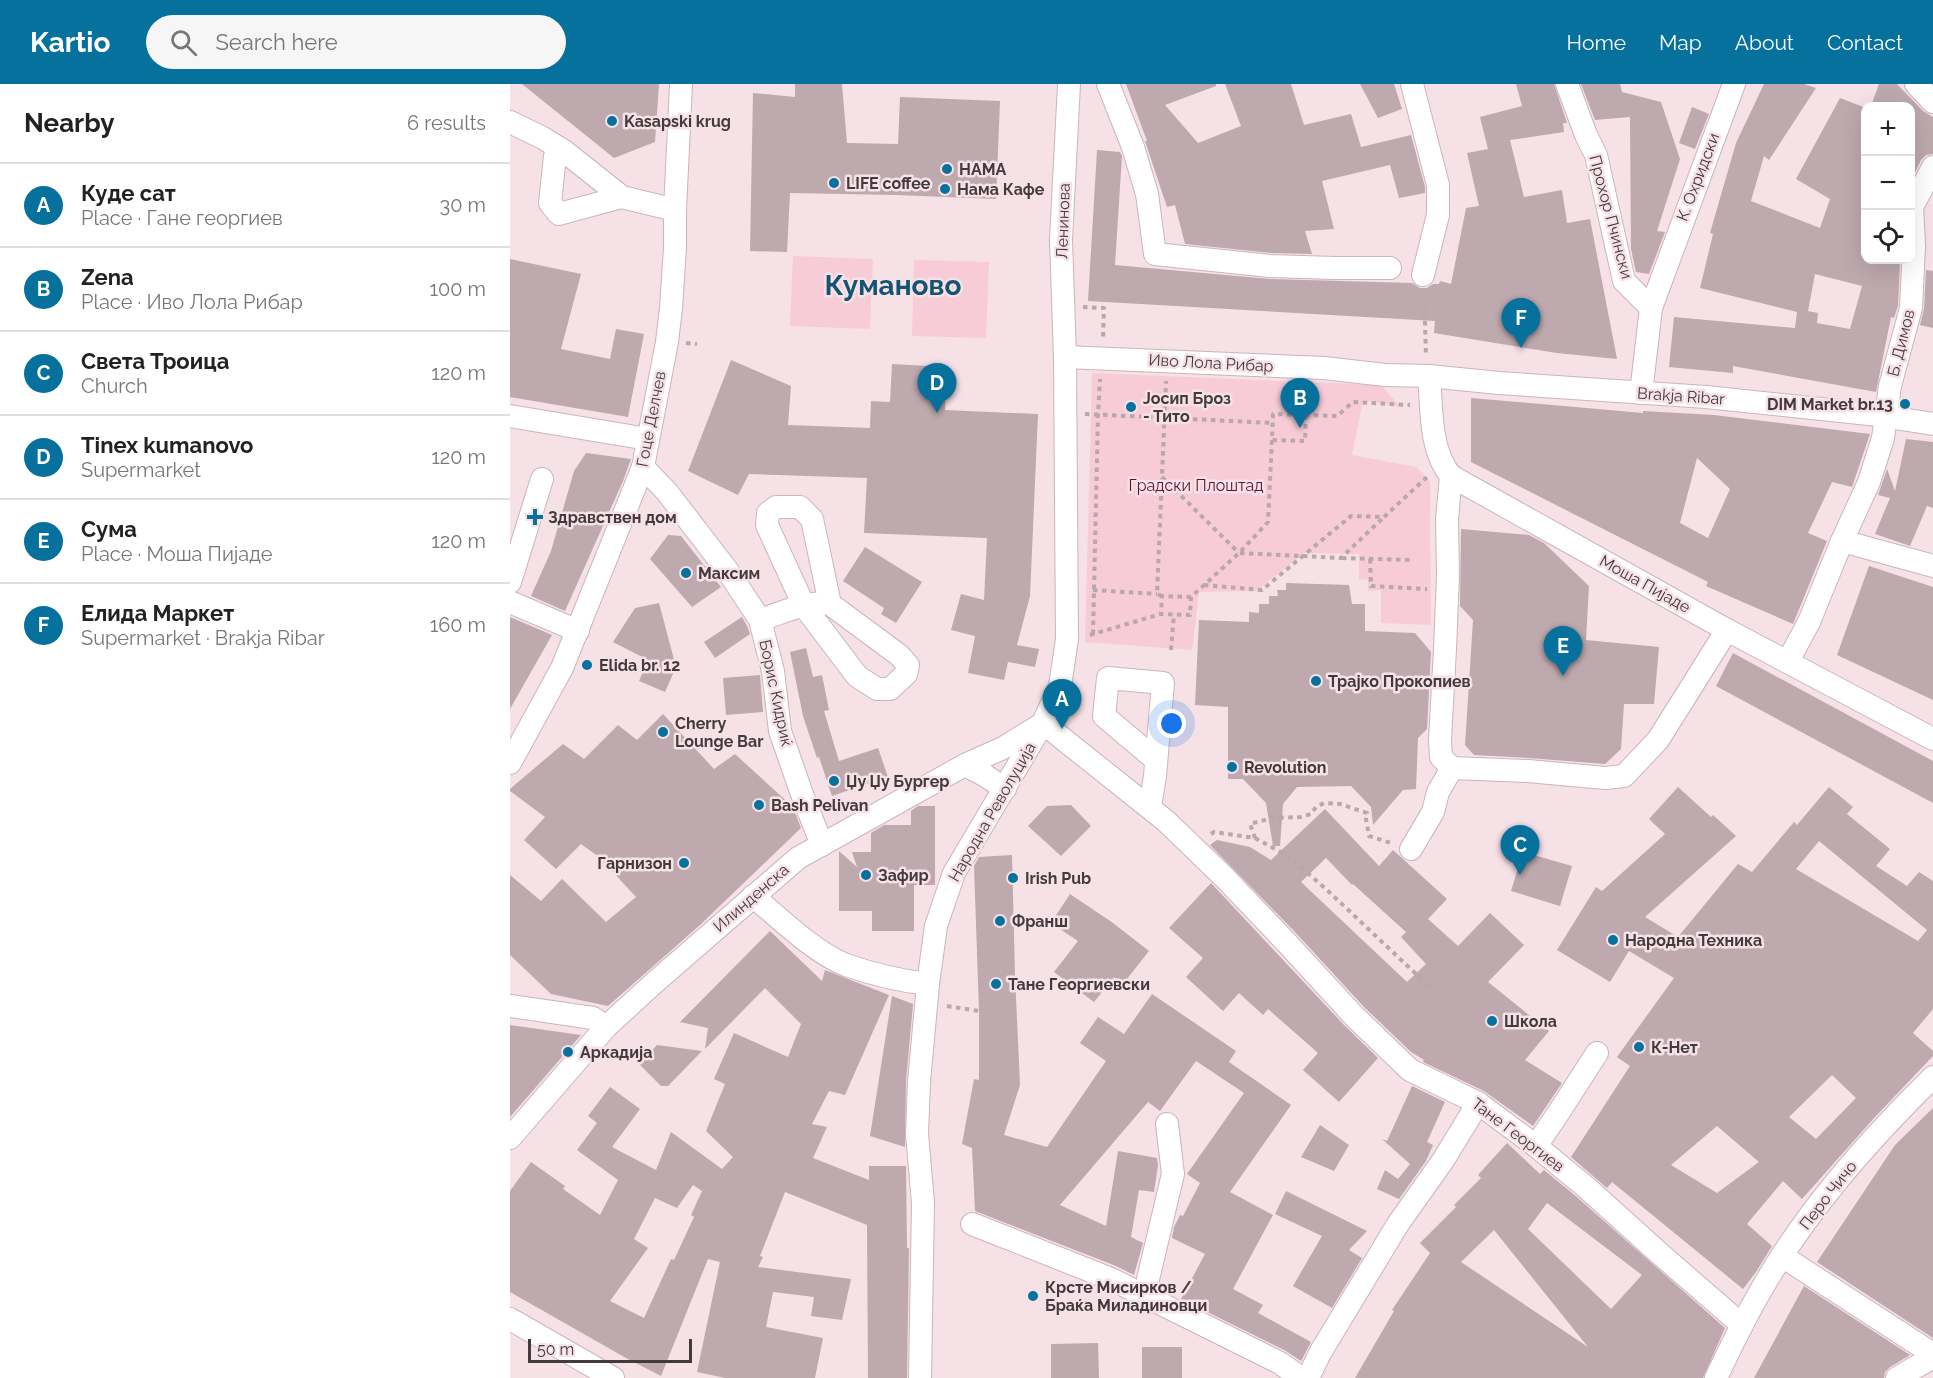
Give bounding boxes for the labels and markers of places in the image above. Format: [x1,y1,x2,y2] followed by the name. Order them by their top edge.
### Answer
[624,112,731,131] place label: Kasapski krug
[605,114,619,128] marker: Kasapski krug
[959,160,1007,179] place label: НАМА
[940,162,954,176] marker: НАМА
[846,174,931,193] place label: LIFE coffee
[827,176,841,190] marker: LIFE coffee
[957,180,1045,199] place label: Нама Кафе
[938,182,952,196] marker: Нама Кафе
[1502,298,1540,348] pin: F
[918,364,956,413] pin: D
[1280,378,1320,428] pin: B
[1143,389,1231,426] place label: Јосип Броз - Тито
[1767,395,1893,414] place label: DIM Market br.13
[1898,397,1912,411] marker: DIM Market br.13
[1124,400,1138,414] marker: Јосип Броз - Тито
[526,508,544,526] marker: Здравствен дом
[548,508,677,527] place label: Здравствен дом
[698,564,760,583] place label: Максим
[679,566,693,580] marker: Максим
[1544,626,1582,676] pin: E
[599,656,680,675] place label: Elida br. 12
[580,658,594,672] marker: Elida br. 12
[1328,672,1471,691] place label: Трајко Прокопиев
[1309,674,1323,688] marker: Трајко Прокопиев
[1042,680,1082,729] pin: A
[675,714,763,751] place label: Cherry Lounge Bar
[656,725,670,739] marker: Cherry Lounge Bar
[1244,758,1326,777] place label: Revolution
[1225,760,1239,774] marker: Revolution
[846,772,949,791] place label: Џу Џу Бургер
[827,774,841,788] marker: Џу Џу Бургер
[771,796,868,815] place label: Bash Pelivan
[752,798,766,812] marker: Bash Pelivan
[1500,826,1540,875] pin: C
[597,854,672,873] place label: Гарнизон
[677,856,691,870] marker: Гарнизон
[878,866,929,885] place label: Зафир
[859,868,873,882] marker: Зафир
[1025,869,1091,888] place label: Irish Pub
[1006,871,1020,885] marker: Irish Pub
[1012,912,1068,931] place label: Франш
[993,914,1007,928] marker: Франш
[1625,931,1762,950] place label: Народна Техника
[1606,933,1620,947] marker: Народна Техника
[1008,975,1150,994] place label: Тане Георгиевски
[989,977,1003,991] marker: Тане Георгиевски
[1504,1012,1557,1031] place label: Школа
[1485,1014,1499,1028] marker: Школа
[1651,1038,1698,1057] place label: К-Нет
[1632,1040,1646,1054] marker: К-Нет
[580,1043,652,1062] place label: Аркадија
[561,1045,575,1059] marker: Аркадија
[1045,1278,1207,1315] place label: Крсте Мисирков / Браќа Миладиновци
[1026,1289,1040,1303] marker: Крсте Мисирков / Браќа Миладиновци

